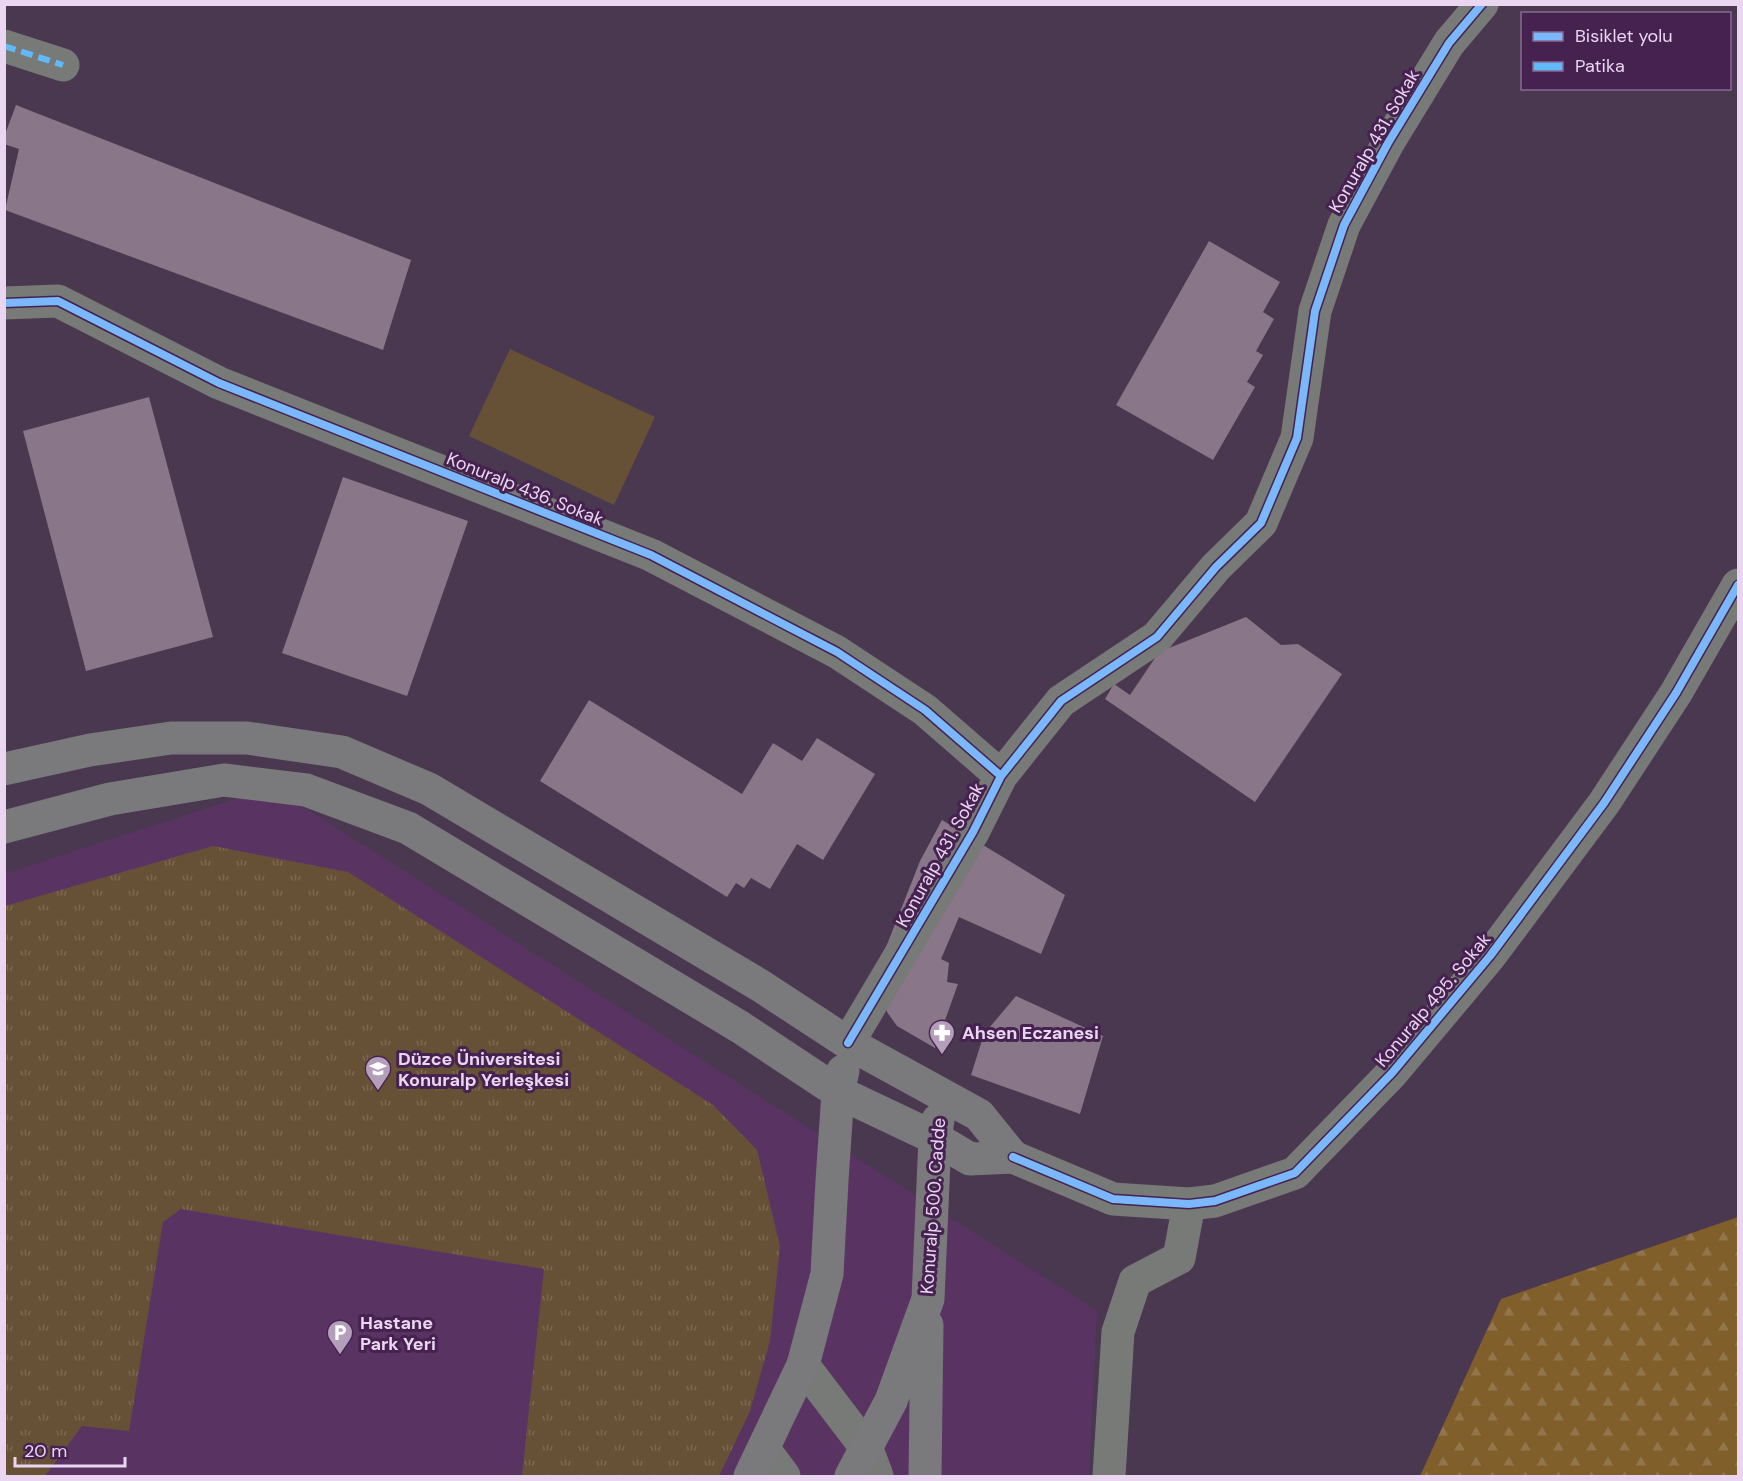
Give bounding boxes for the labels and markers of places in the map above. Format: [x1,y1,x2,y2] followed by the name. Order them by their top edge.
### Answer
[927,1018,957,1056] pharmacy icon: Ahsen Eczanesi
[962,1021,1099,1045] place label: Ahsen Eczanesi
[398,1047,569,1092] place label: Düzce Üniversitesi Konuralp Yerleşkesi
[363,1054,393,1092] school or university icon: Düzce Üniversitesi Konuralp Yerleşkesi
[360,1311,436,1356] place label: Hastane Park Yeri
[325,1318,355,1356] parking icon: Hastane Park Yeri

